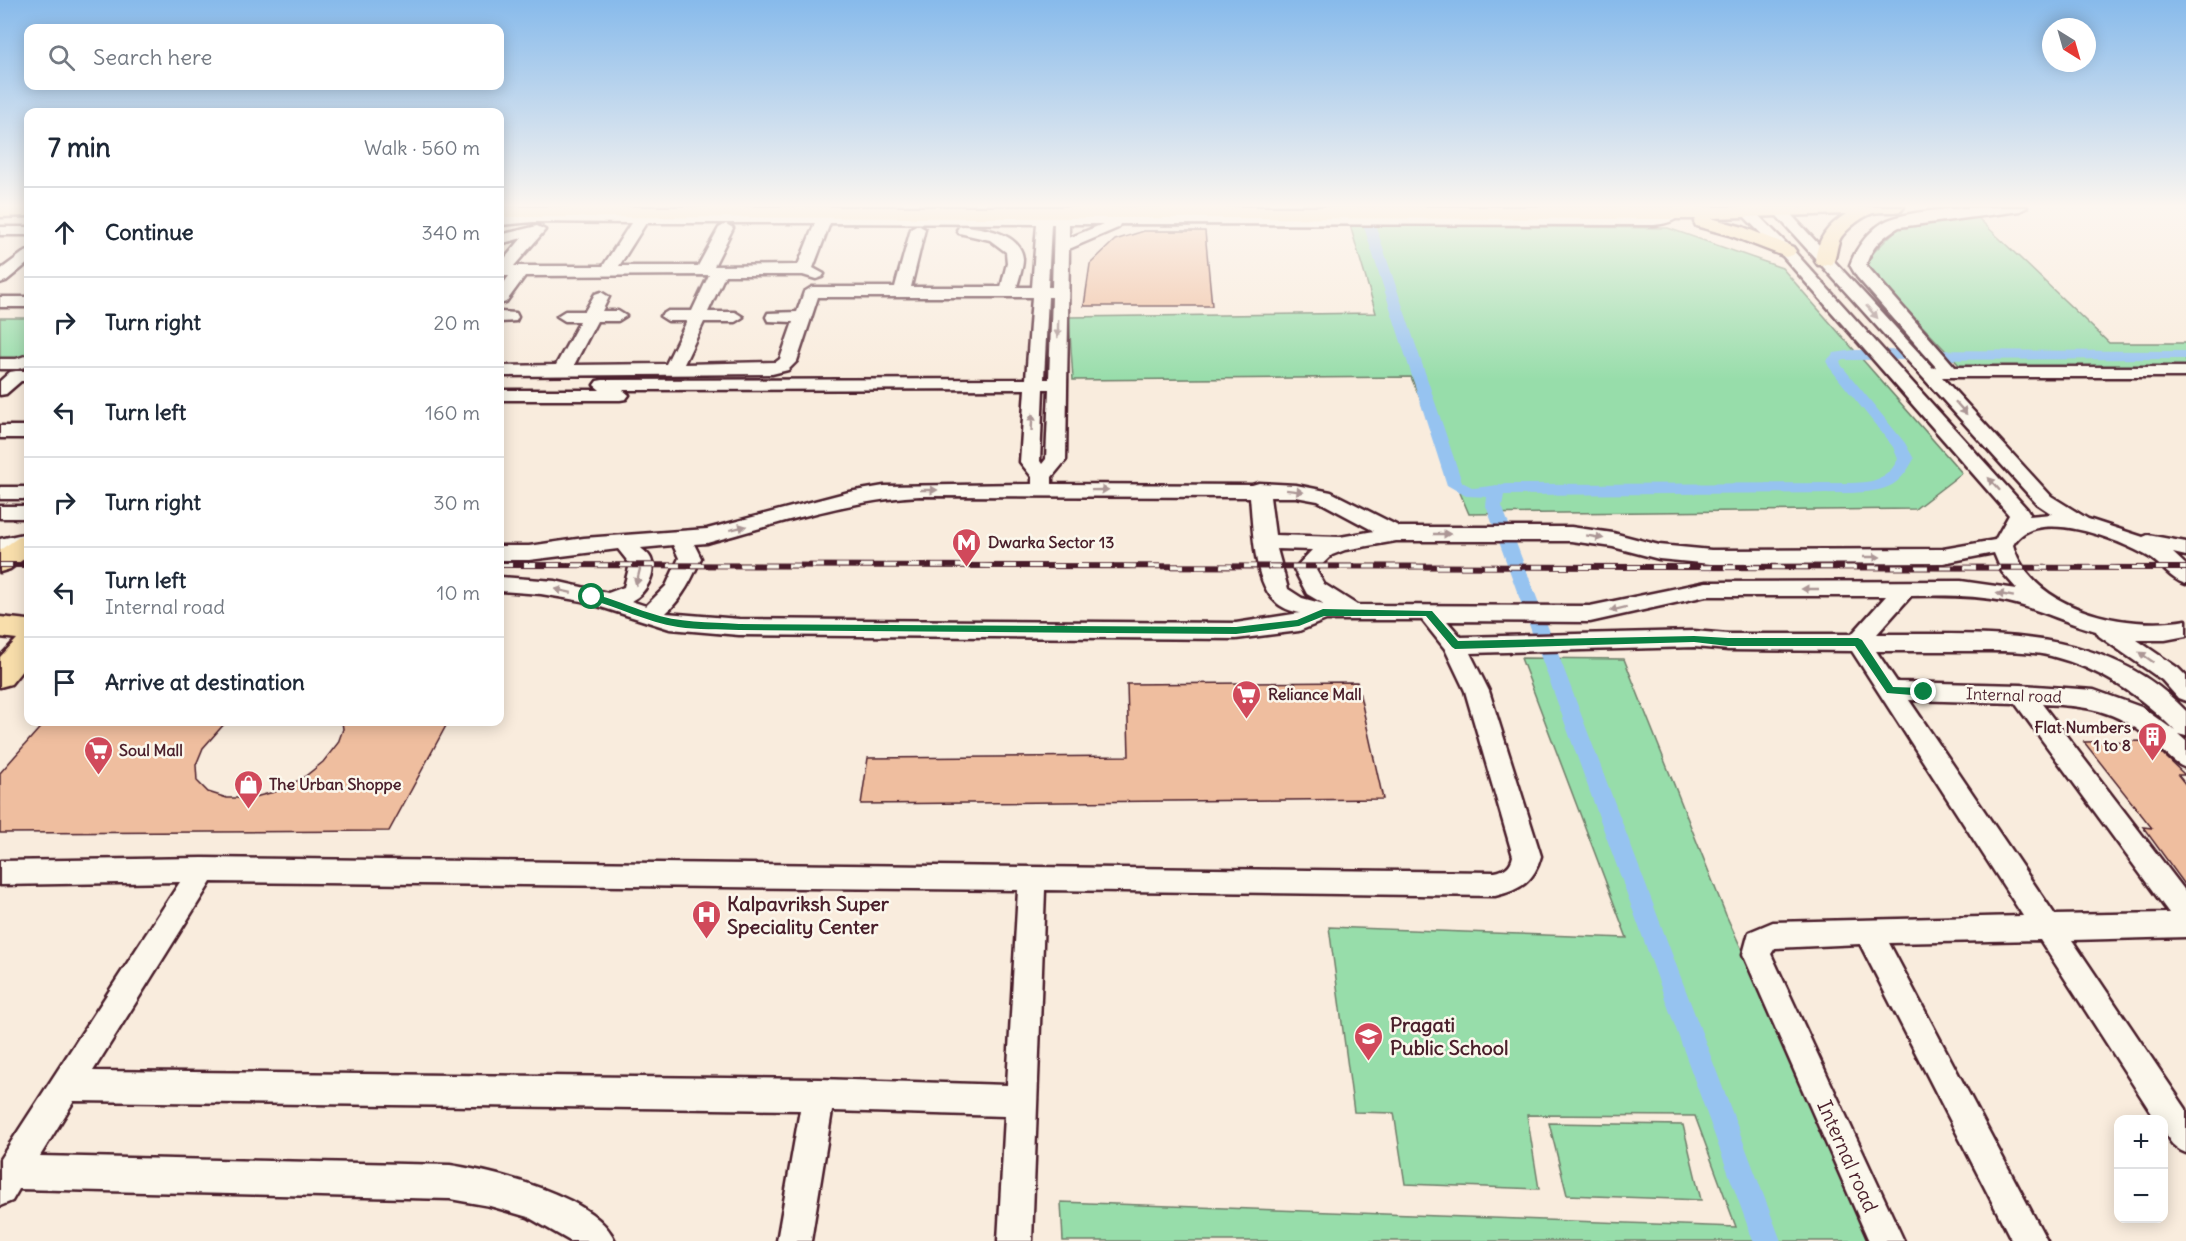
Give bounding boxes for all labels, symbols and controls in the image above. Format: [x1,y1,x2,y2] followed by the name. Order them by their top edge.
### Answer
[2042,18,2096,72] north arrow
[24,24,504,90] search box
[45,41,78,74] icon: search
[93,43,212,71] text: Search here
[48,131,111,164] text: 7 min
[364,135,480,160] text: Walk · 560 m
[48,216,81,249] icon: ahead
[105,218,194,246] text: Continue
[422,220,480,245] text: 340 m
[1865,305,1879,320] one-way arrow
[48,306,81,339] icon: right
[105,308,201,336] text: Turn right
[434,310,480,335] text: 20 m
[1053,319,1063,338] one-way arrow
[48,396,81,429] icon: left
[105,398,186,426] text: Turn left
[425,400,480,425] text: 160 m
[1954,401,1968,416] one-way arrow
[1027,413,1036,432] one-way arrow
[1988,477,2001,492] one-way arrow
[919,485,938,495] one-way arrow
[1091,485,1110,495] one-way arrow
[48,486,81,519] icon: right
[1286,487,1305,496] one-way arrow
[105,488,201,516] text: Turn right
[433,490,480,515] text: 30 m
[729,522,747,532] one-way arrow
[951,526,983,568] metro station icon: Dwarka Sector 13
[1432,529,1451,539] one-way arrow
[988,532,1114,552] place label: Dwarka Sector 13
[1586,532,1605,541] one-way arrow
[1863,552,1882,562] one-way arrow
[105,566,186,594] text: Turn left
[633,568,643,586] one-way arrow
[48,576,81,609] icon: left
[437,580,480,605] text: 10 m
[578,583,604,609] route start
[1801,584,1820,594] one-way arrow
[553,586,572,595] one-way arrow
[1995,590,2014,599] one-way arrow
[105,594,225,619] text: Internal road
[1609,604,1627,614] one-way arrow
[2138,651,2153,663] one-way arrow
[48,666,81,699] icon: arrive
[105,668,305,696] text: Arrive at destination
[1231,678,1263,720] supermarket icon: Reliance Mall
[1910,678,1936,704] route end
[1966,683,2062,707] street label: Internal road
[1268,684,1362,704] place label: Reliance Mall
[2034,717,2131,755] place label: Flat Numbers 1 to 8
[2136,720,2168,762] building icon: Flat Numbers 1 to 8
[82,734,114,776] supermarket icon: Soul Mall
[119,740,183,760] place label: Soul Mall
[232,768,264,810] shop icon: The Urban Shoppe
[269,774,402,795] place label: The Urban Shoppe
[727,891,890,939] place label: Kalpavriksh Super Speciality Center
[690,898,722,940] hospital icon: Kalpavriksh Super Speciality Center
[1390,1012,1508,1060] place label: Pragati Public School
[1353,1020,1385,1062] school or university icon: Pragati Public School
[1812,1096,1884,1216] street label: Internal road
[2114,1115,2168,1223] map controls
[2114,1115,2168,1169] button: +
[2114,1169,2168,1223] button: −

